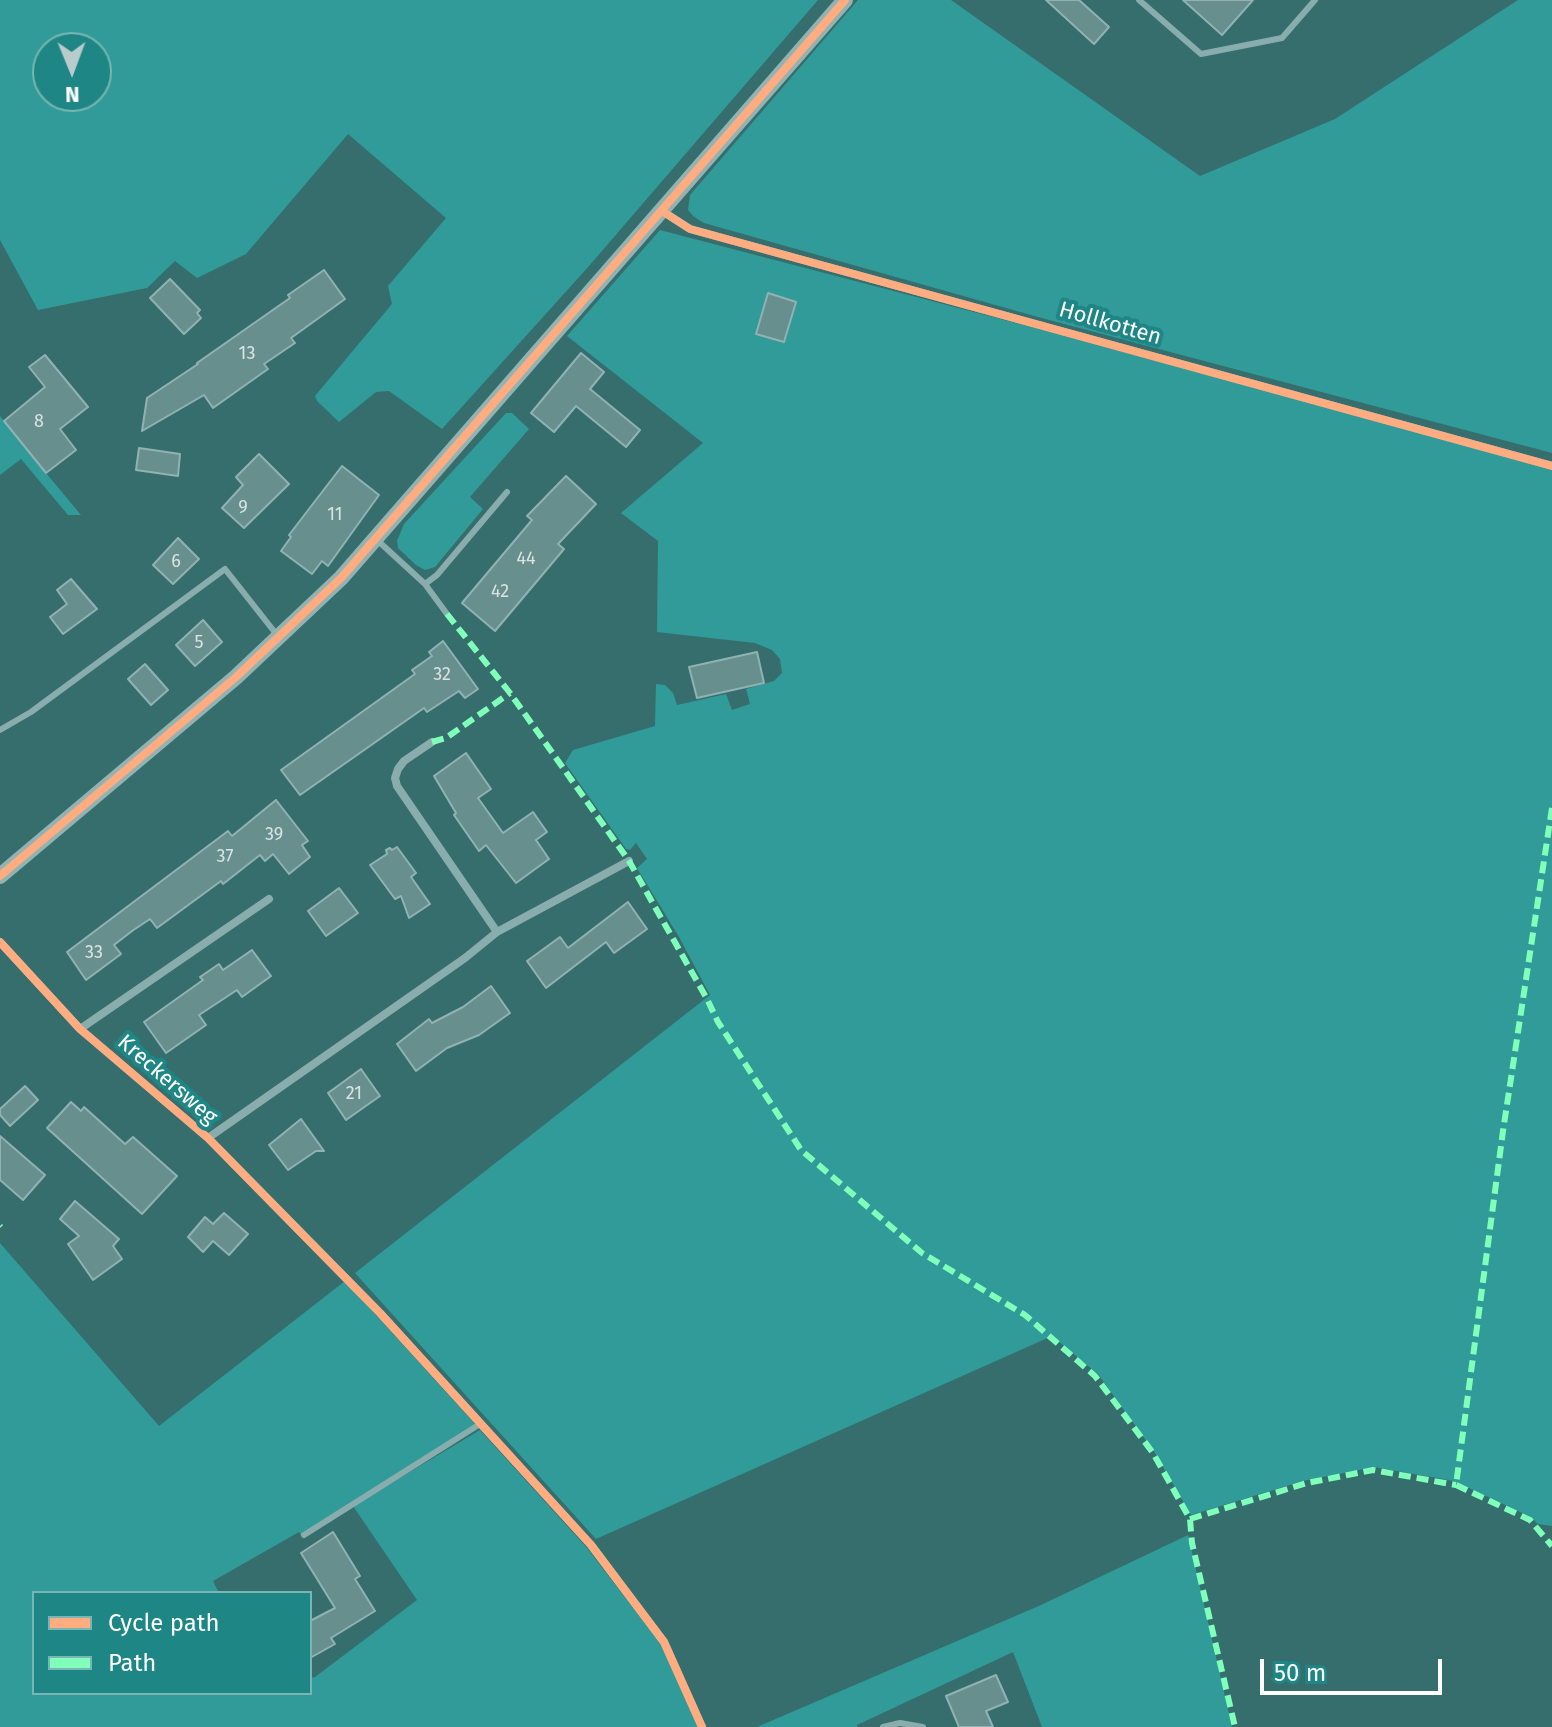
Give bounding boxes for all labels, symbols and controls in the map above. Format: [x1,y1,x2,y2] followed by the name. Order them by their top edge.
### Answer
[32,32,112,112] north arrow
[65,81,80,108] text: N
[1056,297,1164,351] street label: Hollkotten
[239,343,255,365] house number: 13
[34,411,44,433] house number: 8
[238,497,248,519] house number: 9
[327,504,343,526] house number: 11
[516,548,536,570] house number: 44
[171,551,181,573] house number: 6
[491,581,509,603] house number: 42
[194,632,204,654] house number: 5
[433,664,451,686] house number: 32
[265,824,283,846] house number: 39
[217,846,233,868] house number: 37
[85,942,103,964] house number: 33
[112,1029,222,1131] street label: Kreckersweg
[346,1083,362,1105] house number: 21
[32,1591,312,1695] legend
[108,1609,220,1637] text: Cycle path
[1264,1643,1446,1693] scale bar
[108,1649,156,1677] text: Path
[1274,1659,1326,1687] text: 50 m

